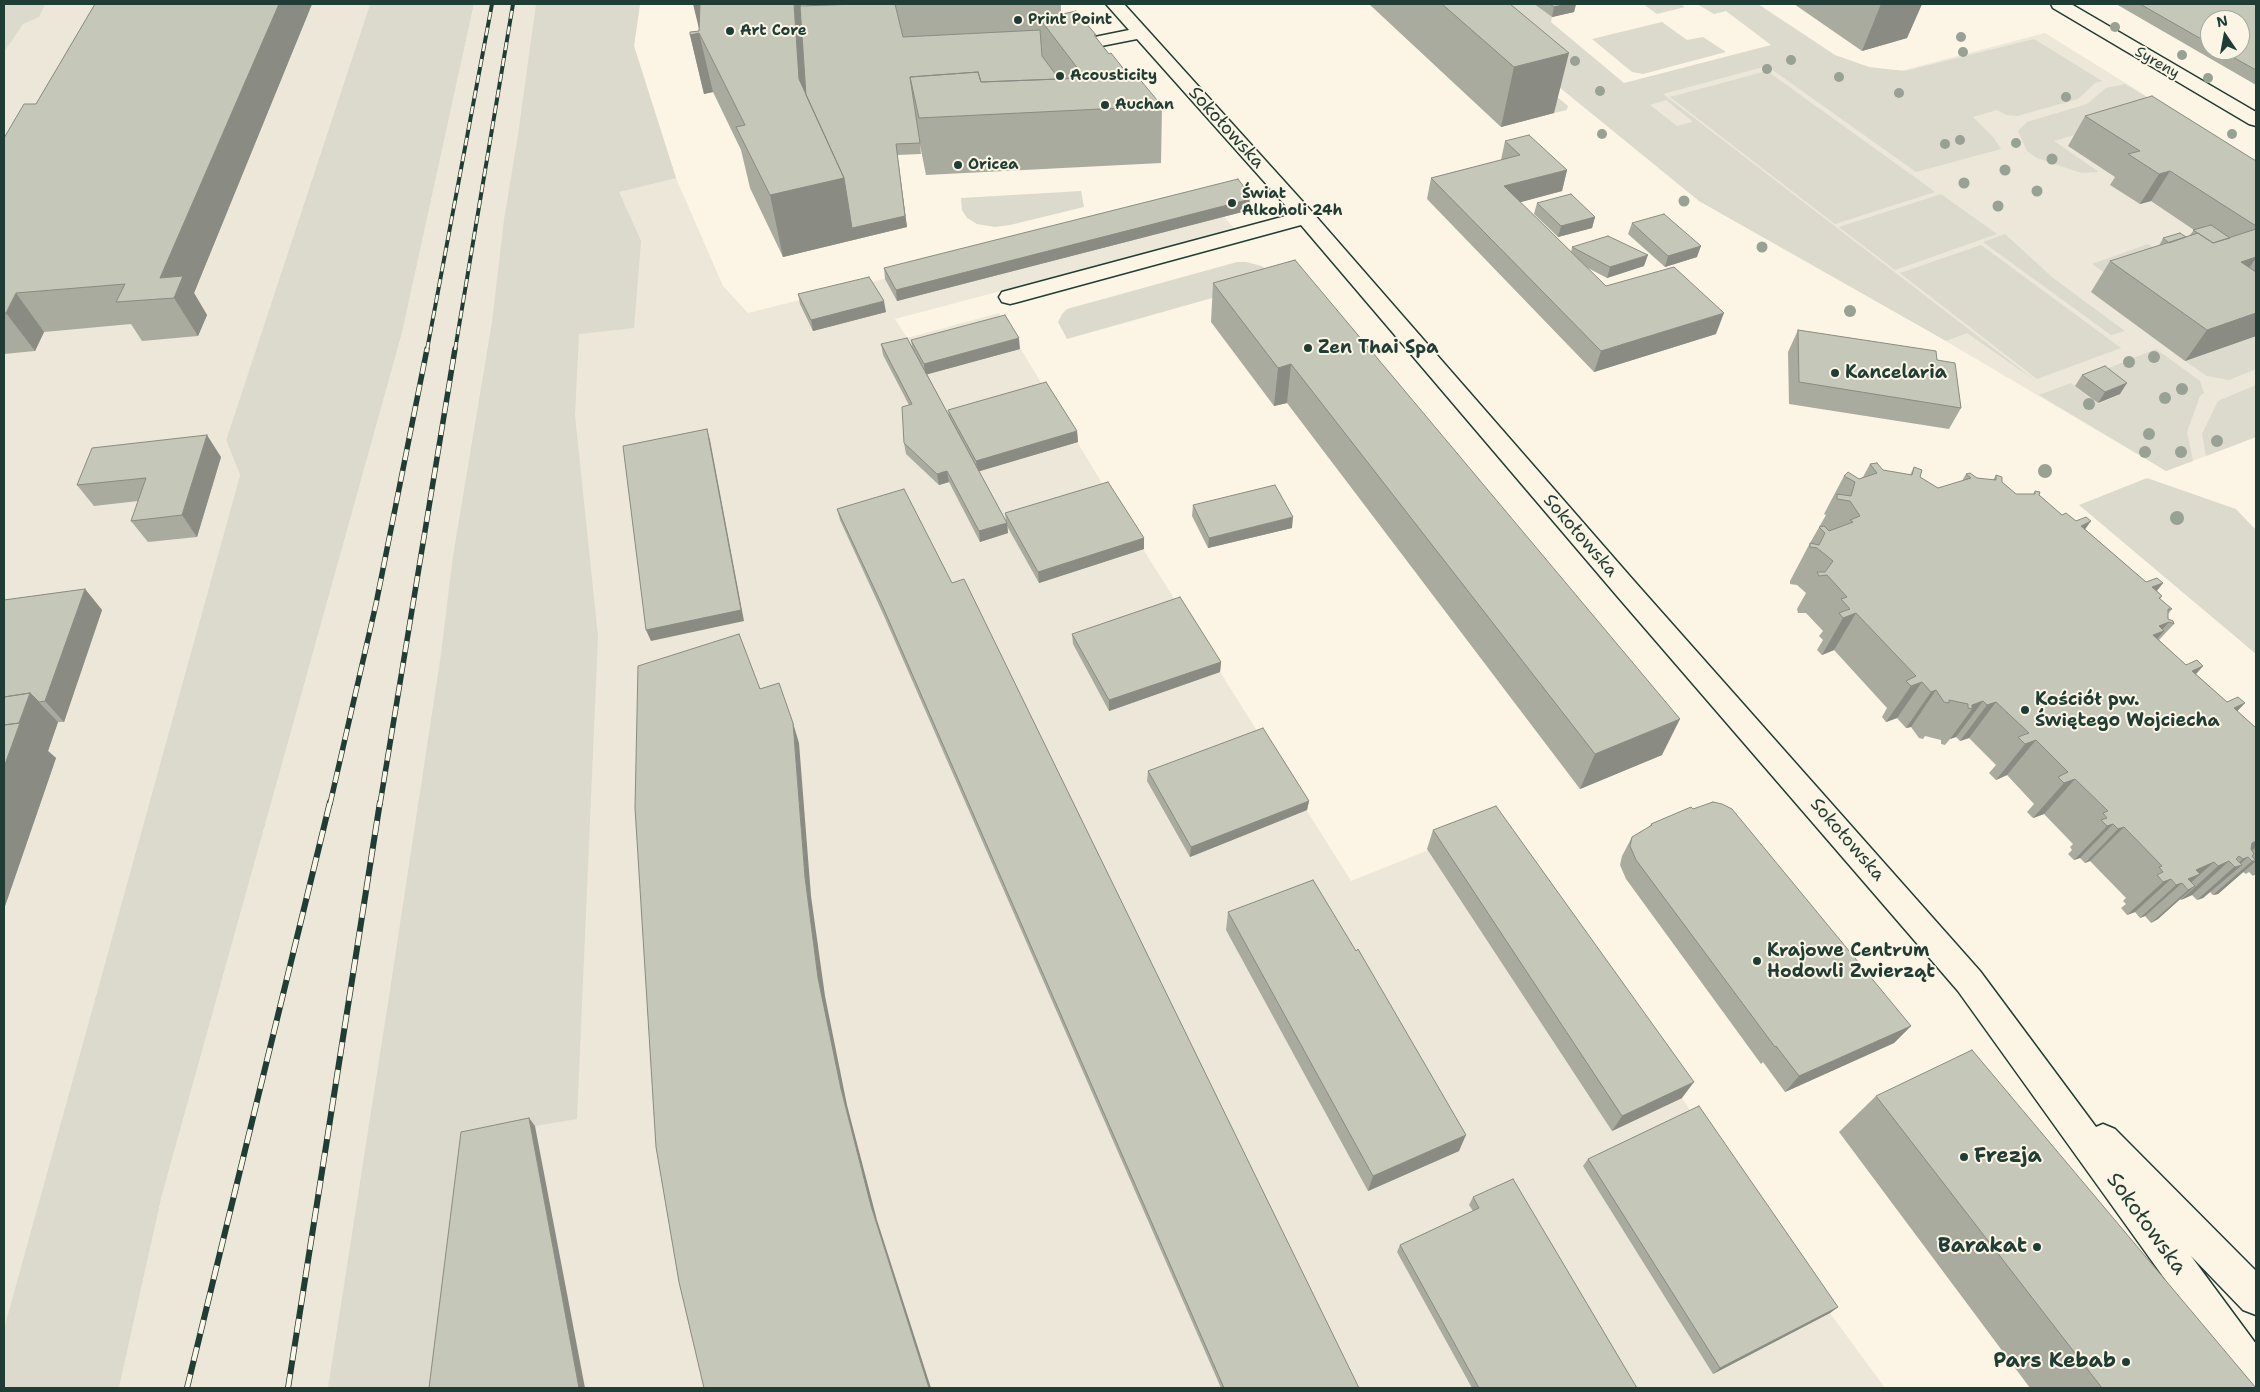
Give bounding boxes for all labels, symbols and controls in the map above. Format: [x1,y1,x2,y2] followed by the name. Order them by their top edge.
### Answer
[2200,10,2250,60] north arrow
[1028,11,1112,29] place label: Print Point
[2215,11,2229,31] text: N
[1012,14,1024,26] marker: Print Point
[740,22,807,40] place label: Art Core
[724,25,736,37] marker: Art Core
[2131,43,2183,83] street label: Syreny
[1070,67,1157,85] place label: Acousticity
[1054,70,1066,82] marker: Acousticity
[1184,83,1268,173] street label: Sokołowska
[1115,96,1174,114] place label: Auchan
[1099,99,1111,111] marker: Auchan
[968,156,1019,174] place label: Oricea
[952,159,964,171] marker: Oricea
[1242,185,1343,220] place label: Świat Alkoholi 24h
[1226,197,1238,209] marker: Świat Alkoholi 24h
[1318,337,1438,359] place label: Zen Thai Spa
[1302,342,1314,354] marker: Zen Thai Spa
[1845,362,1947,384] place label: Kancelaria
[1829,367,1841,379] marker: Kancelaria
[1538,490,1622,582] street label: Sokołowska
[2035,689,2220,732] place label: Kościół pw. Świętego Wojciecha
[2019,704,2031,716] marker: Kościół pw. Świętego Wojciecha
[1805,794,1889,886] street label: Sokołowska
[1767,940,1935,982] place label: Krajowe Centrum Hodowli Zwierząt
[1751,955,1763,967] marker: Krajowe Centrum Hodowli Zwierząt
[1974,1144,2042,1170] place label: Frezja
[1958,1151,1970,1163] marker: Frezja
[2101,1168,2191,1280] street label: Sokołowska
[1938,1234,2027,1260] place label: Barakat
[2031,1241,2043,1253] marker: Barakat
[1993,1349,2116,1375] place label: Pars Kebab
[2120,1356,2132,1368] marker: Pars Kebab

